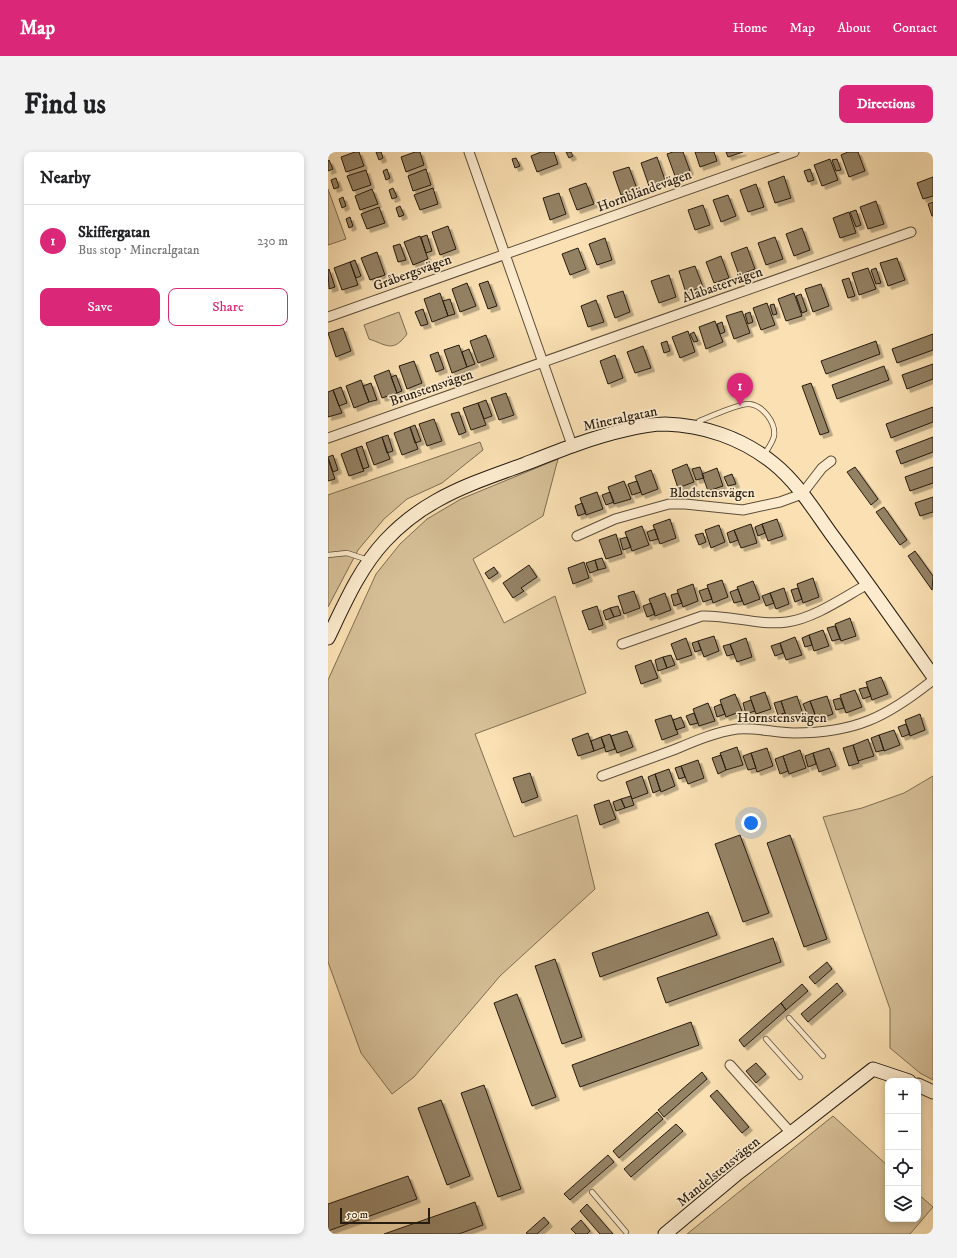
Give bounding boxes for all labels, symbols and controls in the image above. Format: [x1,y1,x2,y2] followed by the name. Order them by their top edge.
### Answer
[20,17,55,40] text: Map
[733,19,767,37] text: Home
[789,19,815,37] text: Map
[837,19,871,37] text: About
[893,19,937,37] text: Contact
[839,85,933,123] button: Directions
[24,87,106,122] text: Find us
[594,165,695,216] street label: Hornbländevägen
[40,167,90,189] text: Nearby
[78,223,150,242] text: Skiffergatan
[51,233,55,249] text: 1
[257,233,288,249] text: 230 m
[78,242,200,258] text: Bus stop · Mineralgatan
[371,250,455,295] street label: Gråbergsvägen
[680,263,766,307] street label: Alabastervägen
[40,288,160,326] button: Save
[168,288,288,326] button: Share
[387,365,476,411] street label: Brunstensvägen
[727,373,753,406] pin: 1
[581,402,660,436] street label: Mineralgatan
[669,484,756,502] street label: Blodstensvägen
[737,709,828,727] street label: Hornstensvägen
[741,813,761,833] your location
[885,1078,921,1222] map controls
[885,1078,921,1114] button: +
[885,1114,921,1150] button: −
[673,1132,764,1211] street label: Mandelstensvägen
[885,1150,921,1186] button: locate
[885,1186,921,1222] button: layers
[340,1206,430,1225] scale bar
[346,1208,368,1222] text: 50 m

